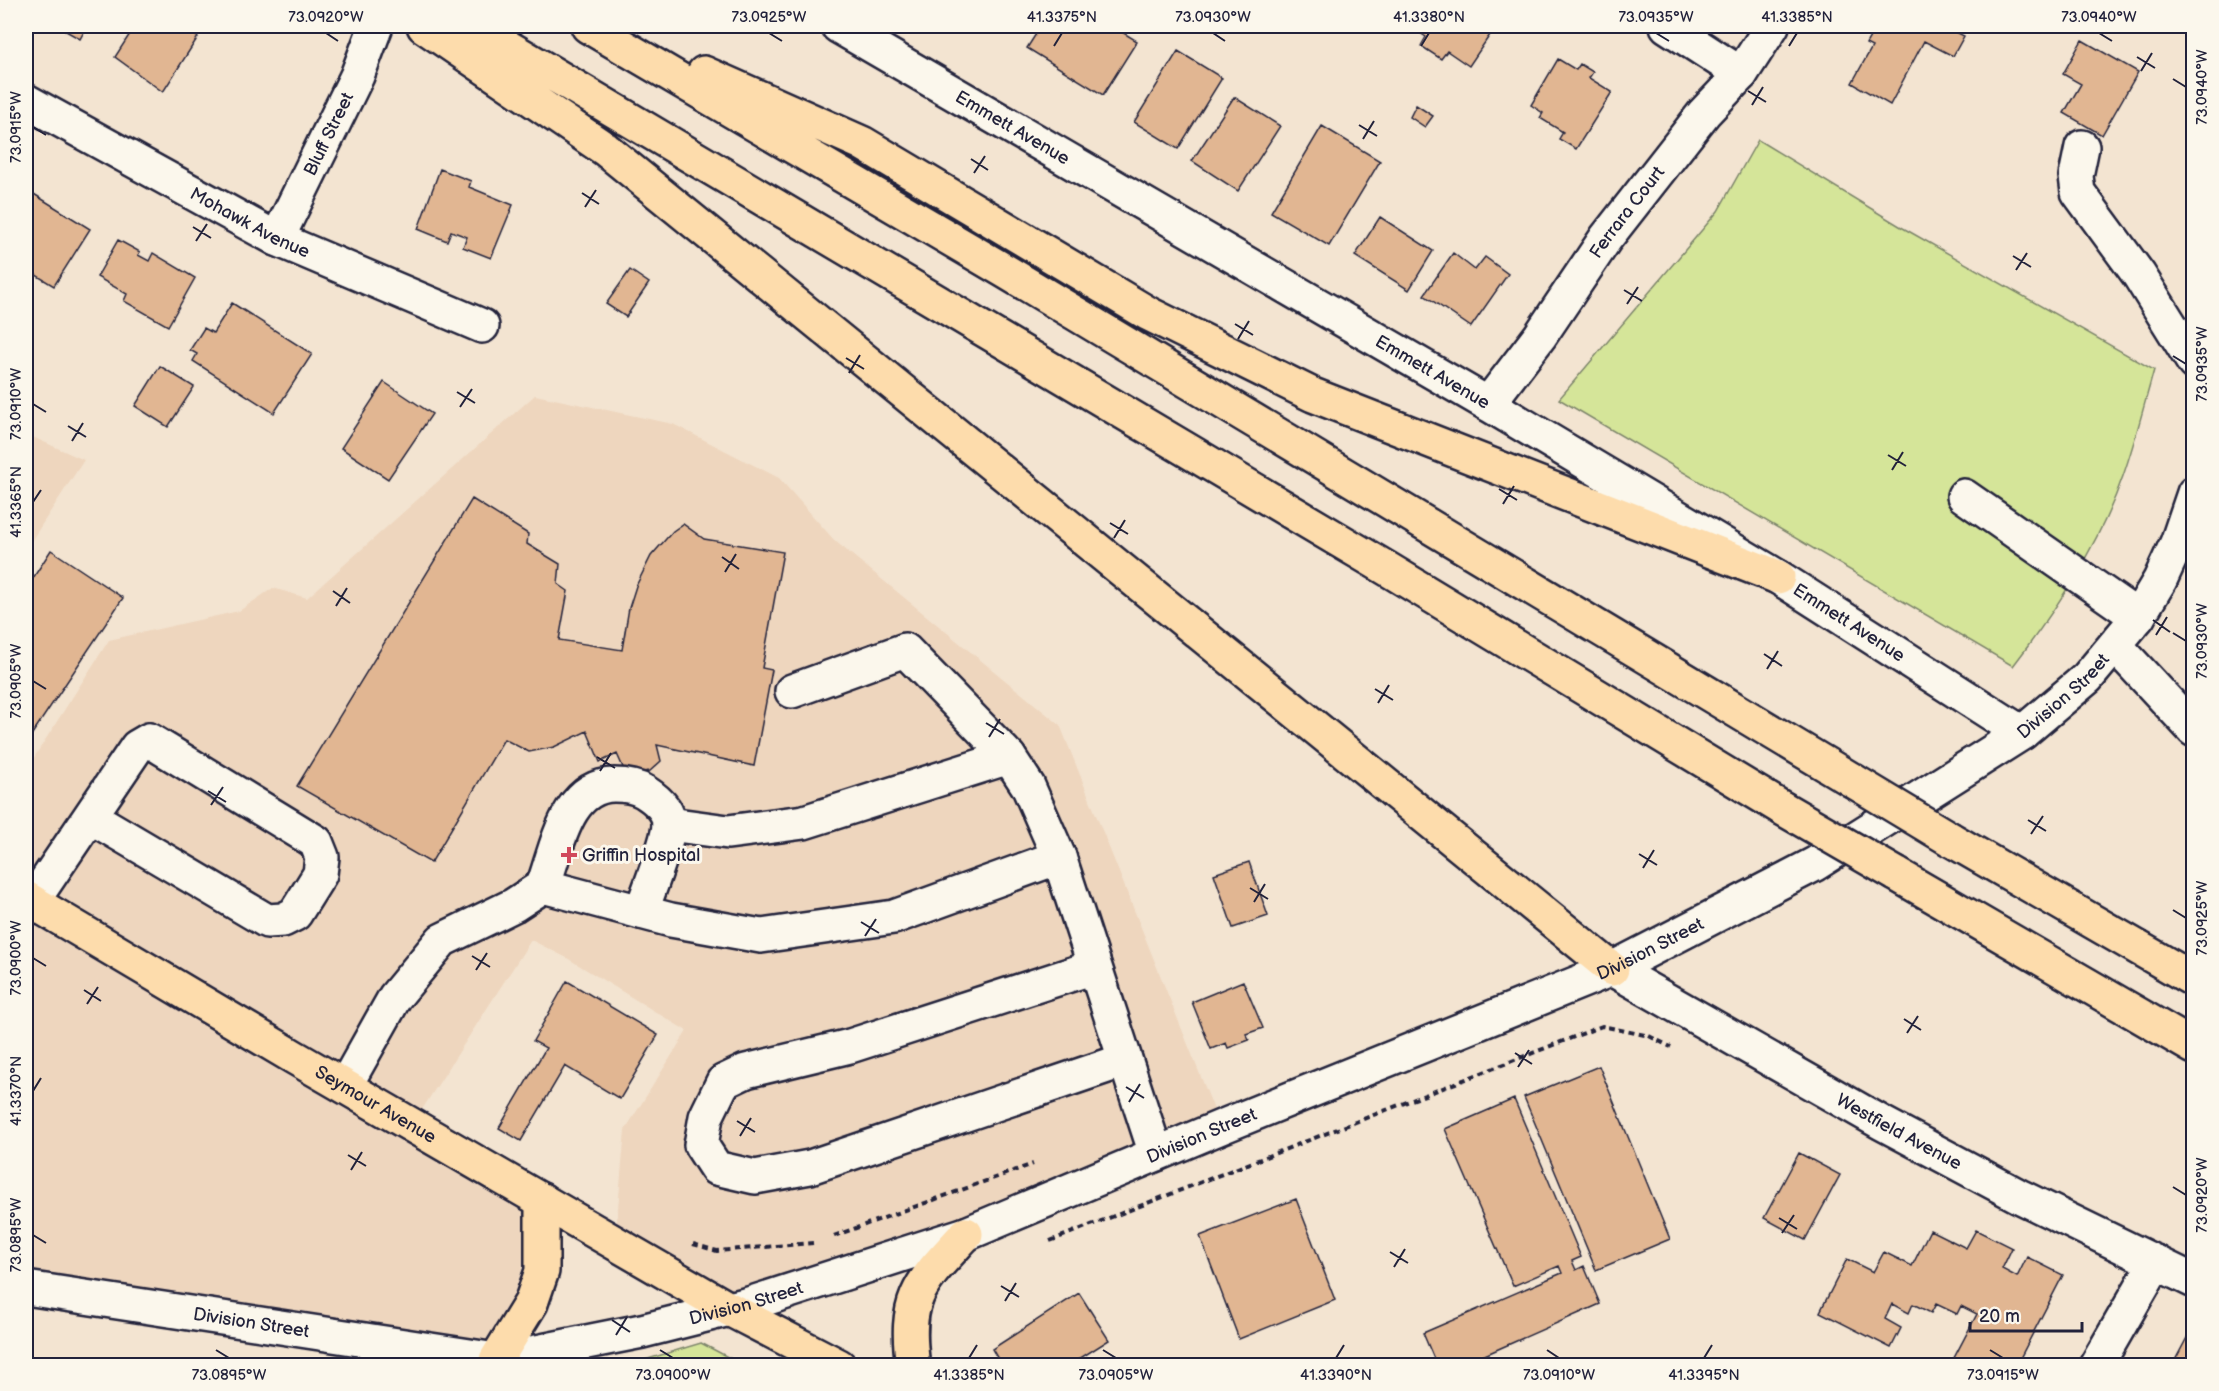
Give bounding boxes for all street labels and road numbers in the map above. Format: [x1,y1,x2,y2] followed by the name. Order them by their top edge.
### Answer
[952,86,1074,169] street label: Emmett Avenue
[299,88,358,179] street label: Bluff Street
[1585,162,1669,262] street label: Ferrara Court
[186,183,313,262] street label: Mohawk Avenue
[1372,330,1494,413] street label: Emmett Avenue
[1789,579,1909,666] street label: Emmett Avenue
[2013,649,2114,743] street label: Division Street
[1594,913,1707,985] street label: Division Street
[311,1061,440,1148] street label: Seymour Avenue
[1833,1089,1966,1174] street label: Westfield Avenue
[1143,1103,1260,1168] street label: Division Street
[687,1277,806,1329] street label: Division Street
[192,1303,311,1342] street label: Division Street

